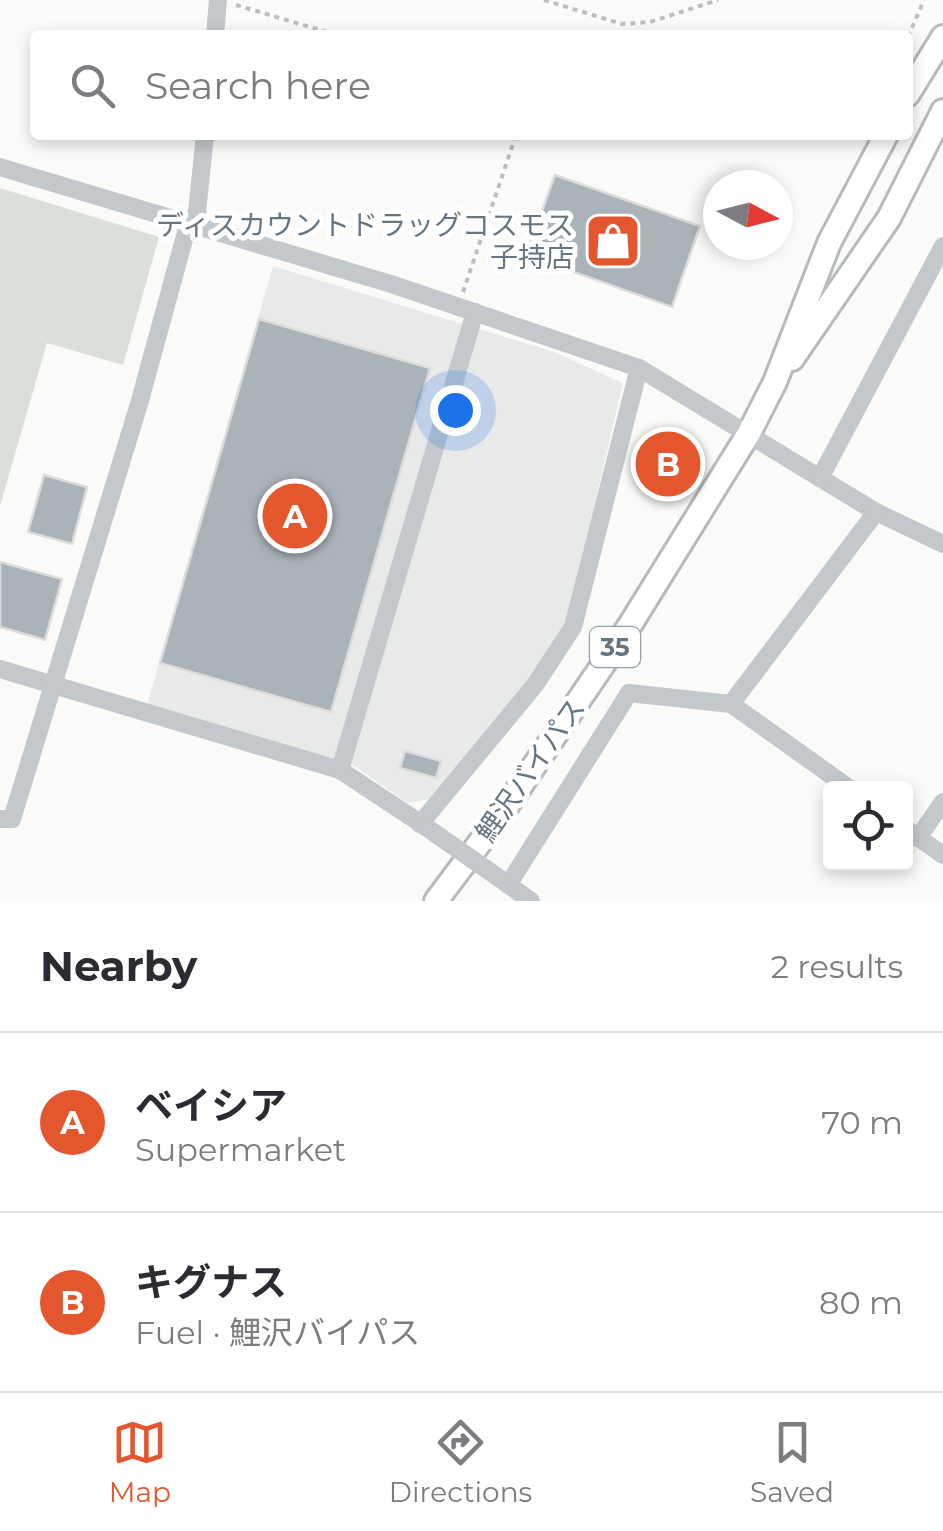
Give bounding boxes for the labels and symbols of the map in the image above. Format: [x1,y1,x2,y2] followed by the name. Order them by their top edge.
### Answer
[703,170,793,260] north arrow
[156,208,574,274] place label: ディスカウントドラッグコスモス 子持店
[583,211,643,271] shop icon: ディスカウントドラッグコスモス 子持店
[430,385,481,436] your location
[636,426,700,502] pin: B
[262,478,328,554] pin: A
[590,627,640,667] road number: 35
[468,692,592,848] street label: 鯉沢バイパス

